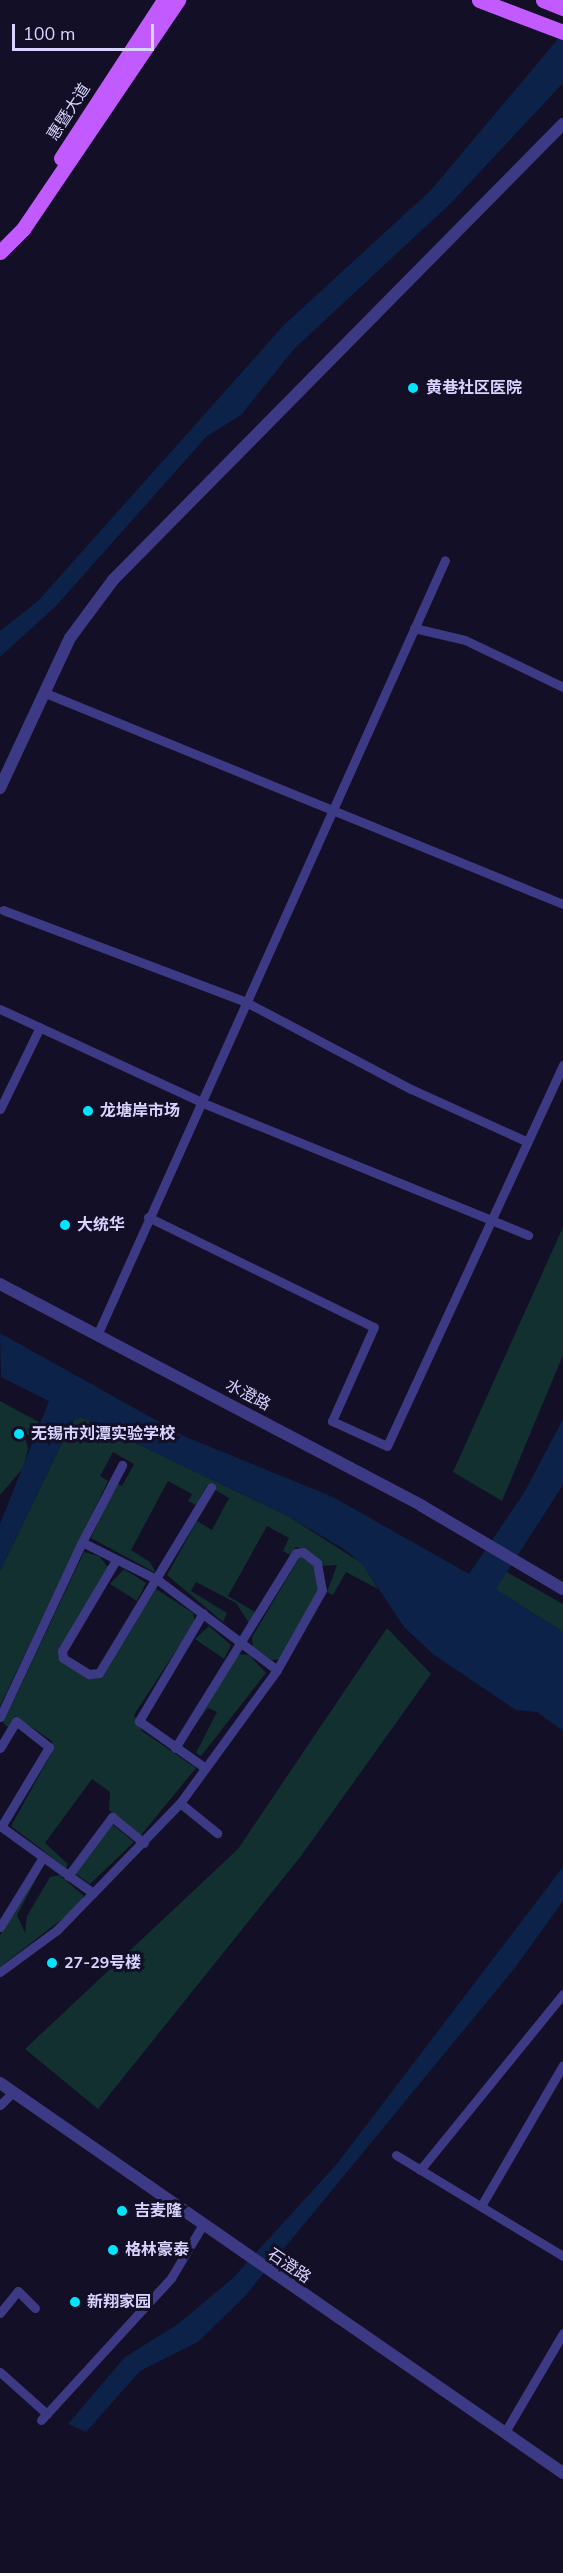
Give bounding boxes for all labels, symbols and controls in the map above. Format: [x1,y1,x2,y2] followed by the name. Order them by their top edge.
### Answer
[15,12,158,50] scale bar
[23,22,75,46] text: 100 m
[44,80,94,144] street label: 惠暨大道
[426,378,522,398] place label: 黄巷社区医院
[404,379,422,397] marker: 黄巷社区医院
[100,1101,180,1121] place label: 龙塘岸市场
[81,1104,95,1118] marker: 龙塘岸市场
[77,1215,125,1235] place label: 大统华
[58,1218,72,1232] marker: 大统华
[222,1375,274,1415] street label: 水澄路
[31,1424,175,1444] place label: 无锡市刘潭实验学校
[12,1427,26,1441] marker: 无锡市刘潭实验学校
[64,1953,141,1973] place label: 27-29号楼
[45,1956,59,1970] marker: 27-29号楼
[134,2201,182,2221] place label: 吉麦隆
[115,2204,129,2218] marker: 吉麦隆
[125,2240,189,2260] place label: 格林豪泰
[106,2243,120,2257] marker: 格林豪泰
[264,2245,314,2287] street label: 石澄路
[87,2292,151,2312] place label: 新翔家园
[68,2295,82,2309] marker: 新翔家园

